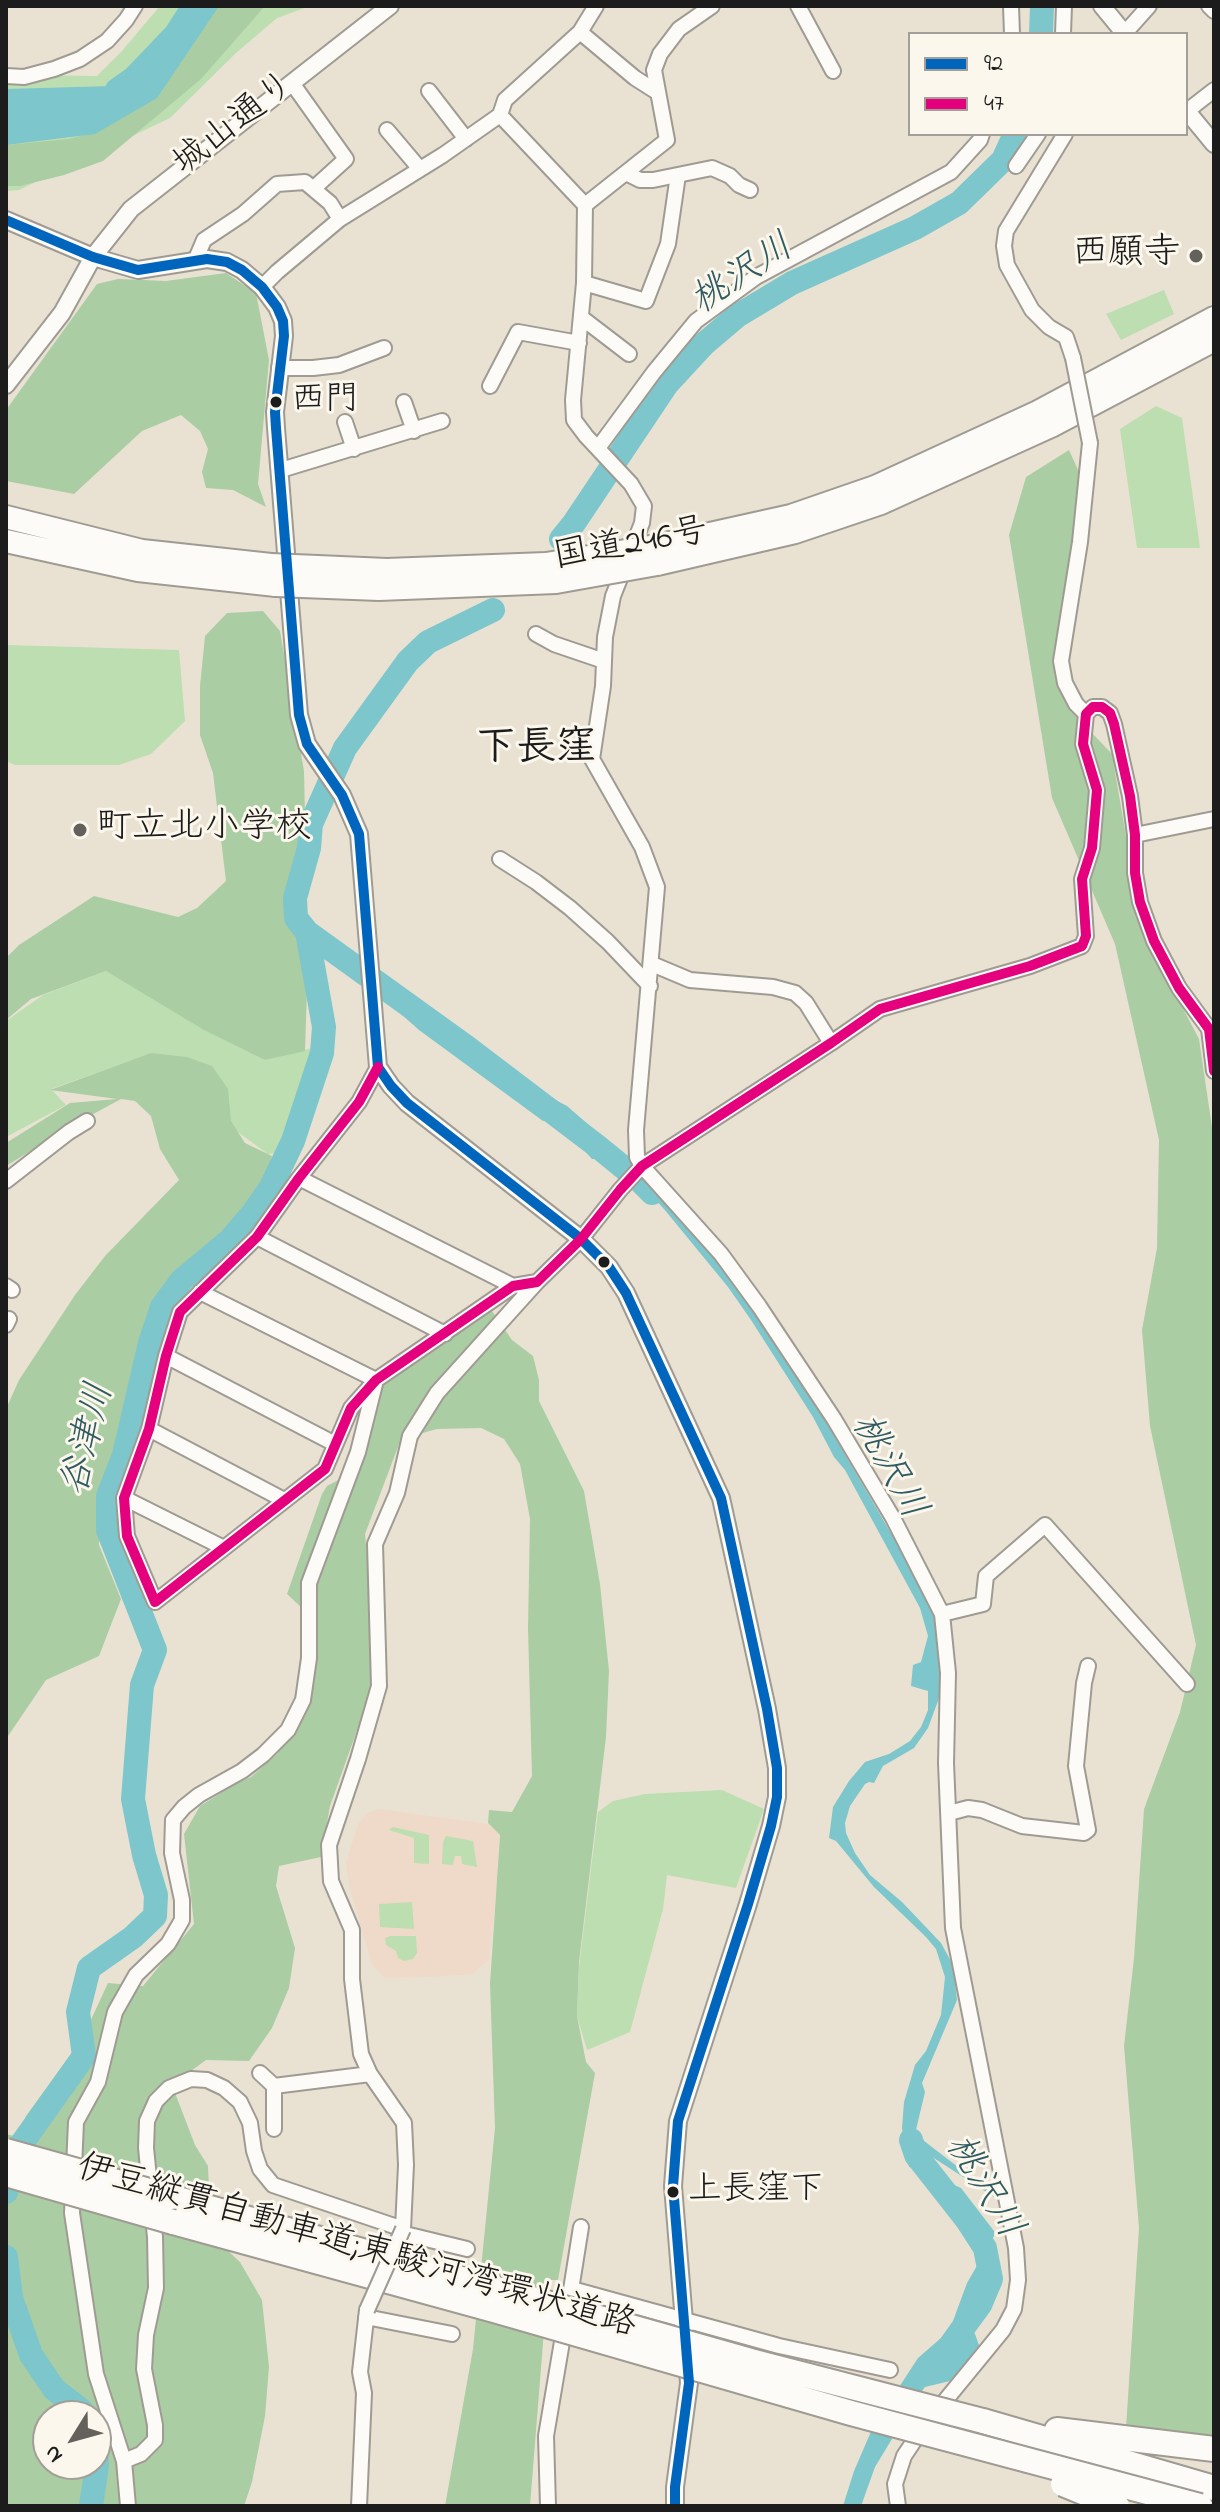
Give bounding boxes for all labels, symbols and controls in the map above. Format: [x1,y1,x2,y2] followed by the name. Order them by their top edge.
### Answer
[908,32,1188,136] legend
[984,47,1003,82] text: 92
[166,65,306,187] street label: 城山通り
[984,87,1004,122] text: 47
[684,227,804,327] water label: 桃沢川
[1072,234,1180,278] place label: 西願寺
[1187,247,1205,265] marker: 西願寺
[291,382,359,422] place label: 西門
[268,394,284,410] marker: 西門
[550,512,712,582] street label: 国道246号
[476,727,596,775] district label: 下長窪
[96,808,312,852] place label: 町立北小学校
[71,821,89,839] marker: 町立北小学校
[596,1254,612,1270] unlabelled marker
[55,1379,127,1501] water label: 谷津川
[838,1407,934,1529] water label: 桃沢川
[932,2127,1030,2249] water label: 桃沢川
[71,2148,641,2350] street label: 伊豆縦貫自動車道;東駿河湾環状道路
[688,2172,824,2212] place label: 上長窪下
[665,2184,681,2200] marker: 上長窪下
[32,2400,112,2480] north arrow
[37,2438,72,2469] text: N

